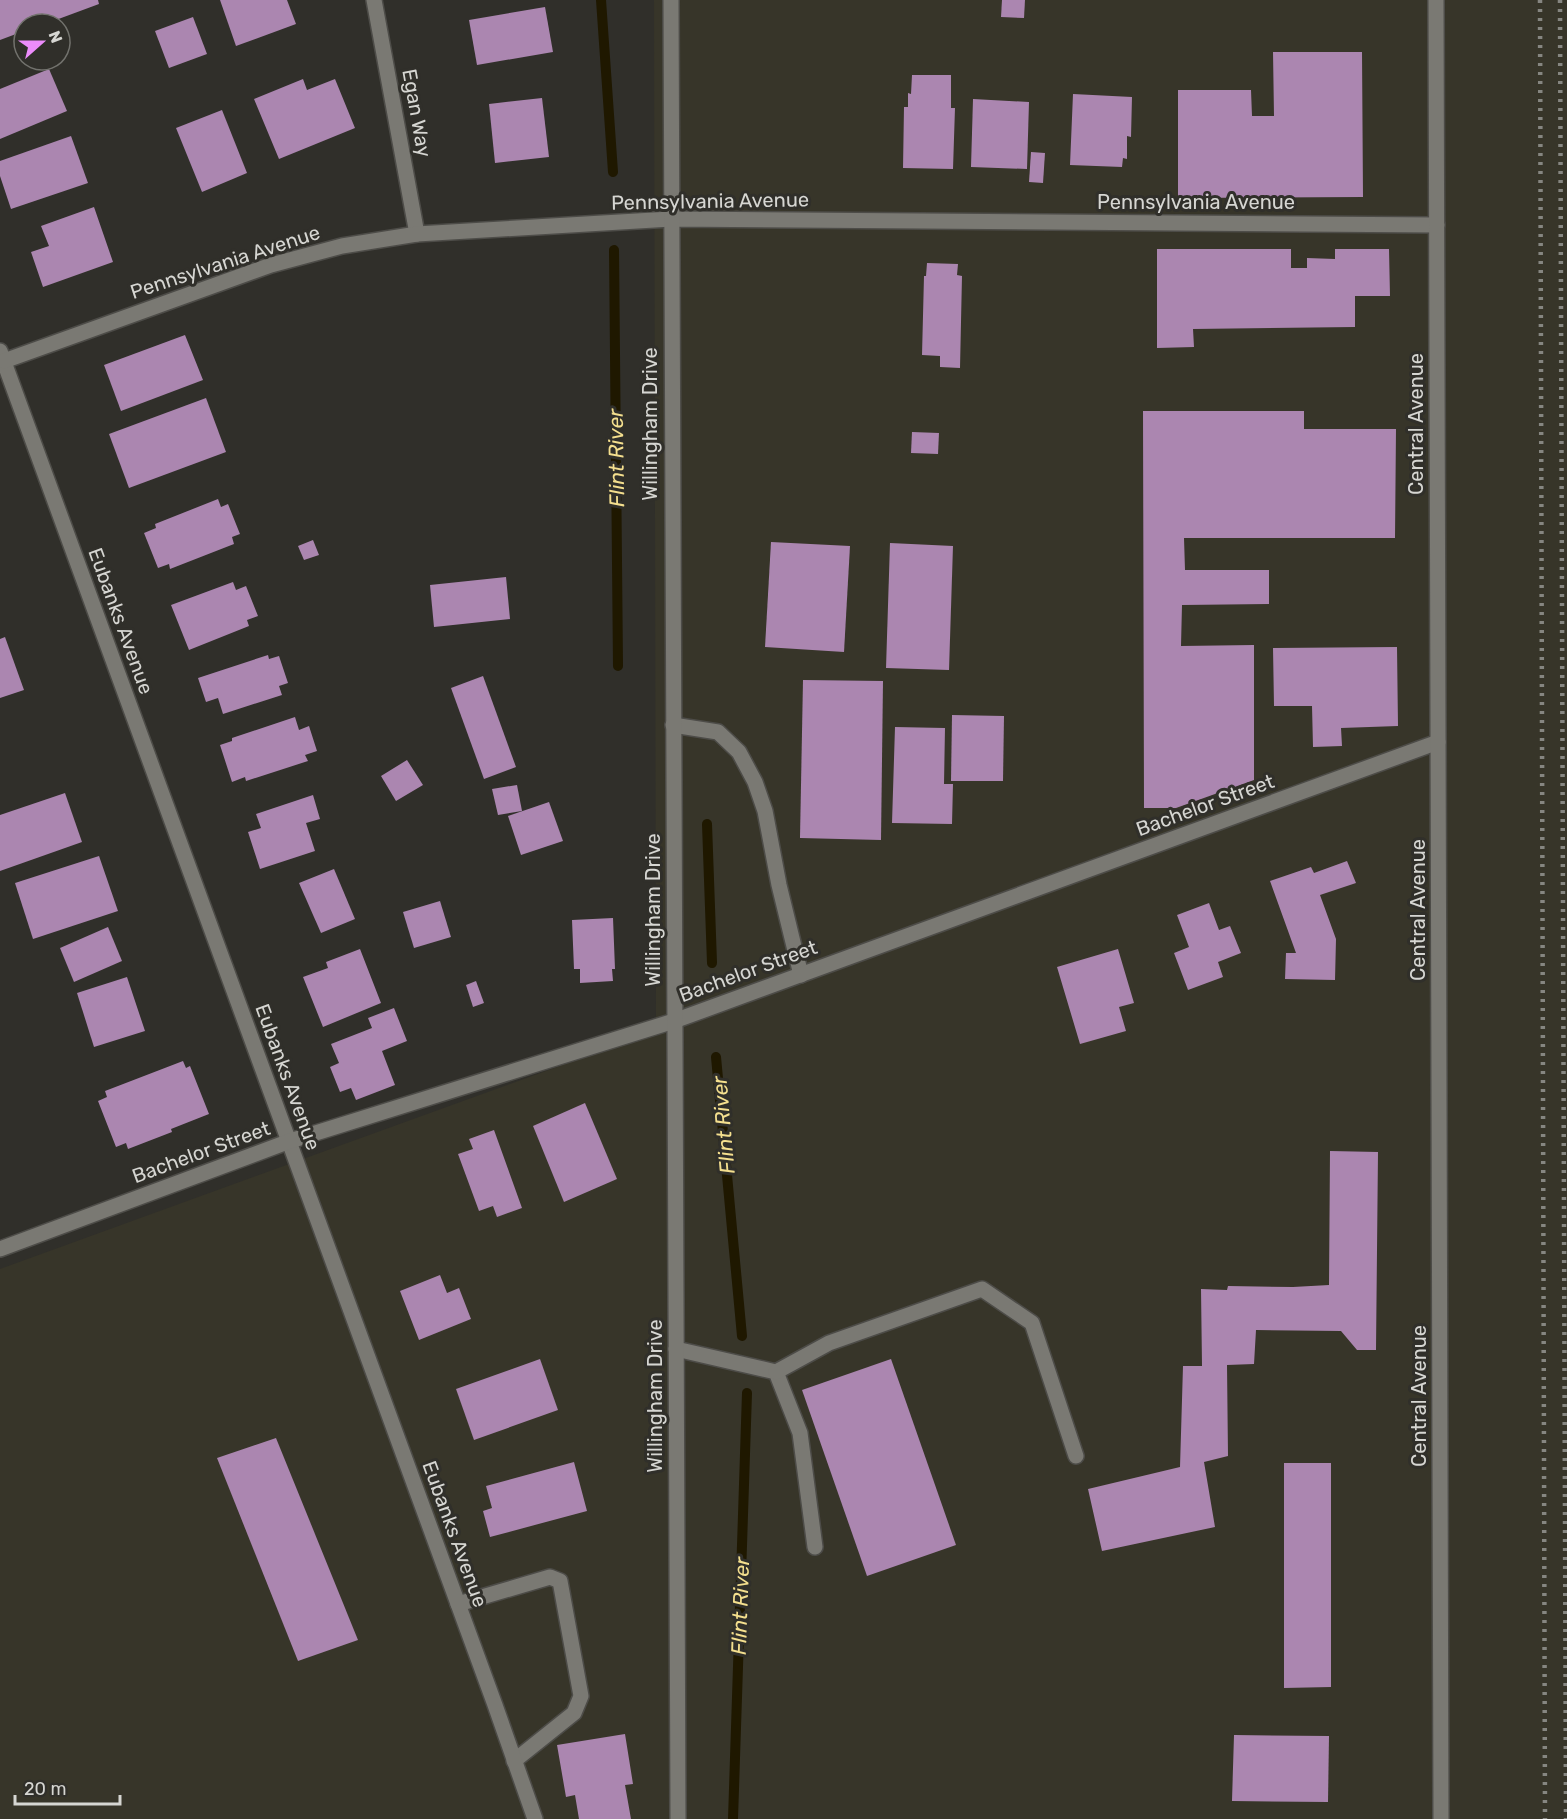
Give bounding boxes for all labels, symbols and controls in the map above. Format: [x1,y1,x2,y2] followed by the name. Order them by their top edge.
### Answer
[12,12,72,72] north arrow
[45,28,66,46] text: N
[397,67,437,159] street label: Egan Way
[611,187,809,215] street label: Pennsylvania Avenue
[1097,190,1295,214] street label: Pennsylvania Avenue
[127,220,323,304] street label: Pennsylvania Avenue
[638,347,662,501] street label: Willingham Drive
[1404,353,1428,495] street label: Central Avenue
[603,408,629,507] water label: Flint River
[83,545,159,697] street label: Eubanks Avenue
[1133,769,1277,841] street label: Bachelor Street
[641,833,665,987] street label: Willingham Drive
[1406,839,1430,981] street label: Central Avenue
[676,935,820,1007] street label: Bachelor Street
[250,1001,326,1153] street label: Eubanks Avenue
[706,1074,740,1175] water label: Flint River
[129,1116,273,1188] street label: Bachelor Street
[643,1319,667,1473] street label: Willingham Drive
[1407,1325,1431,1467] street label: Central Avenue
[417,1458,493,1610] street label: Eubanks Avenue
[726,1555,754,1656] water label: Flint River
[15,1768,120,1806] scale bar
[24,1778,66,1800] text: 20 m

